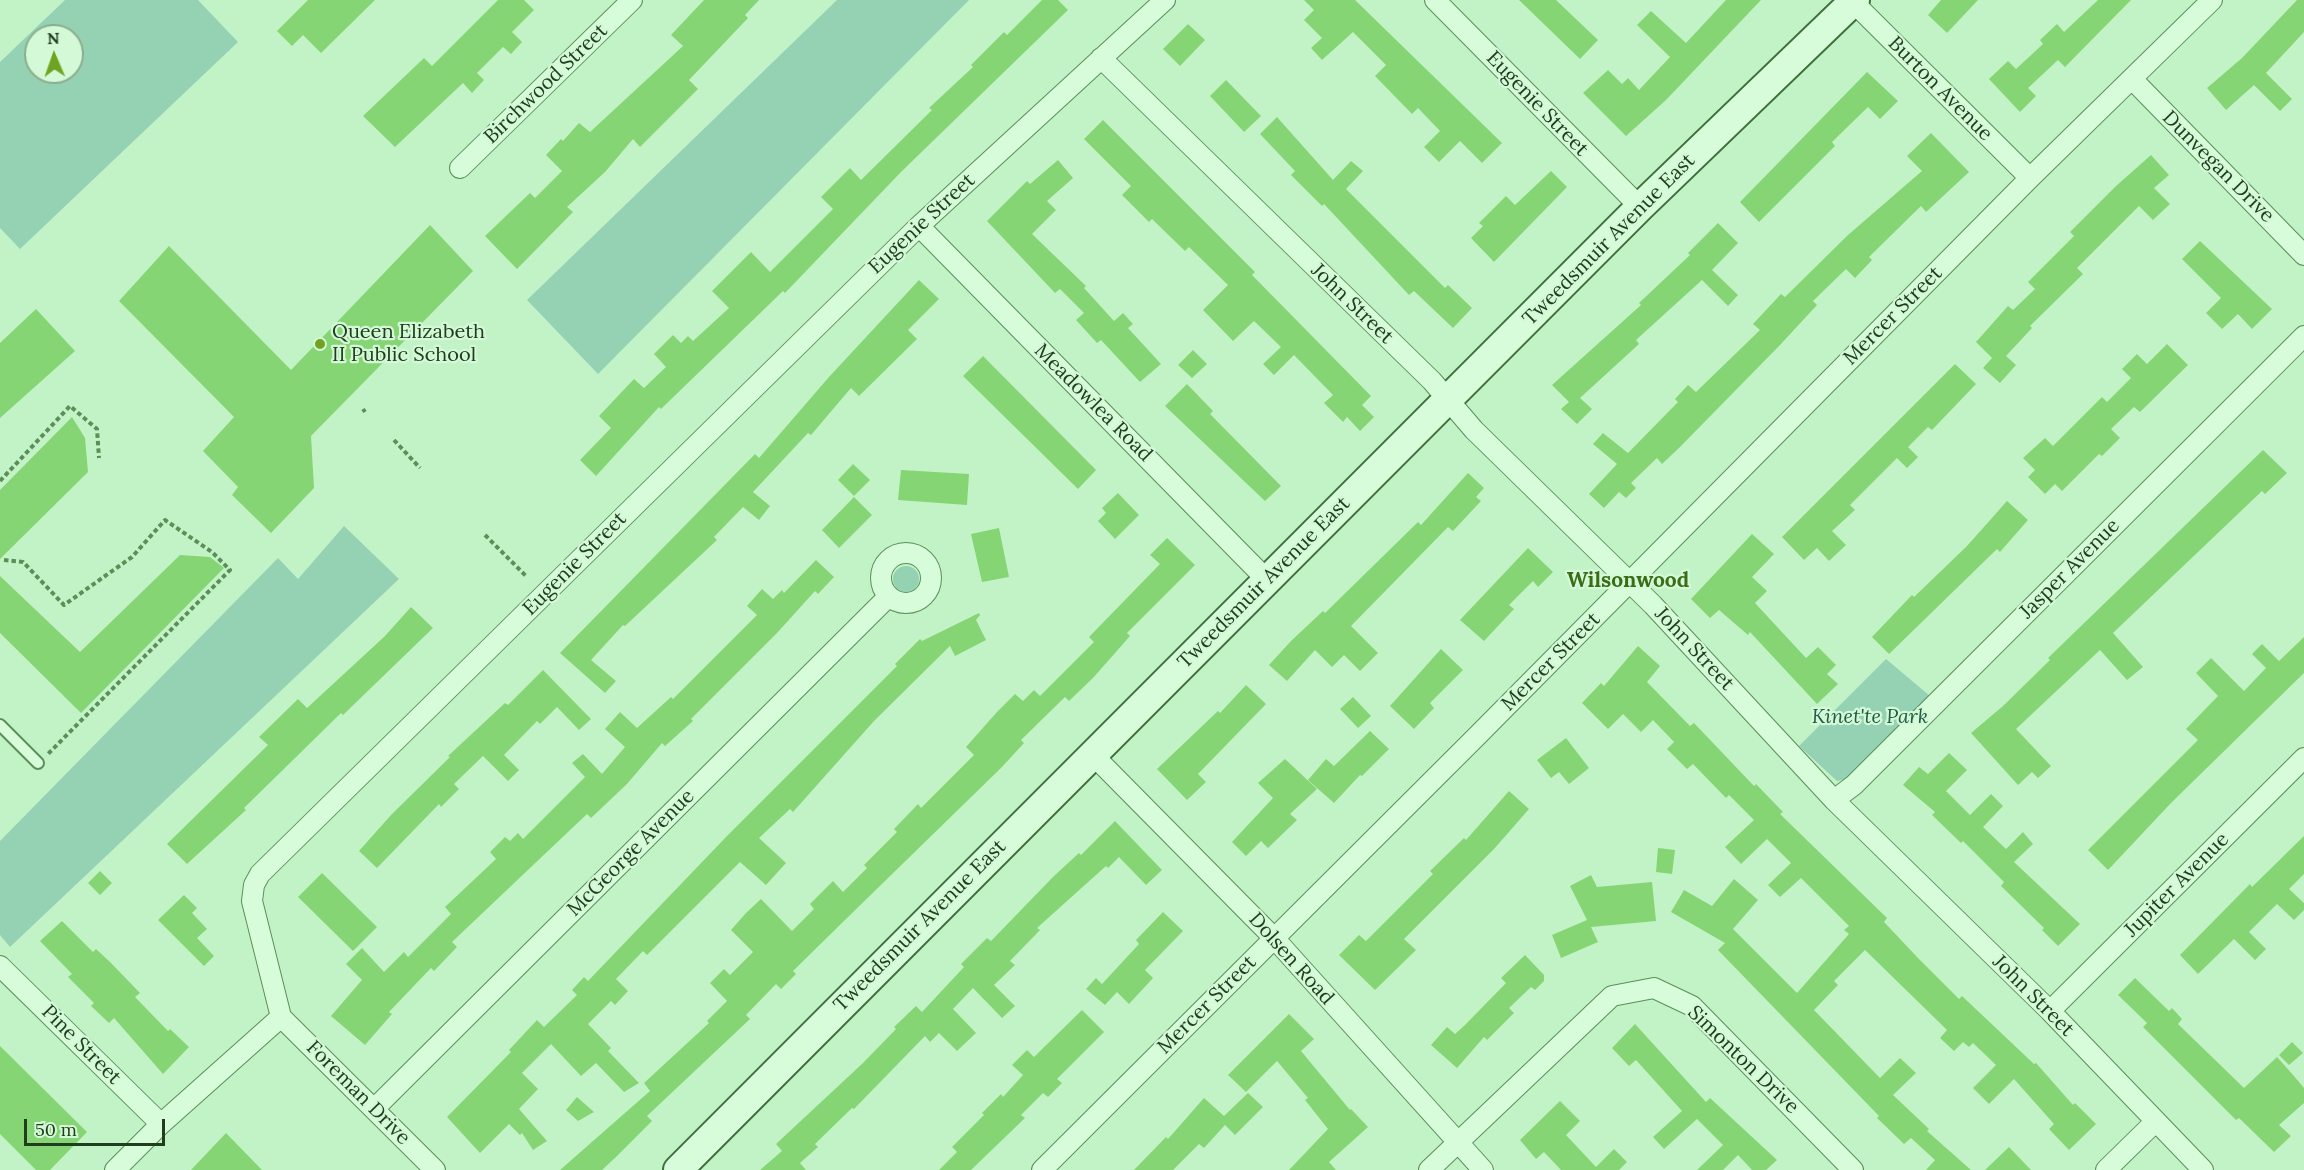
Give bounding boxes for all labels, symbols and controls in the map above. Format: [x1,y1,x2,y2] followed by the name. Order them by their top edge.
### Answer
[479,19,613,149] street label: Birchwood Street
[24,24,84,84] north arrow
[47,28,60,48] text: N
[1883,32,1997,146] street label: Burton Avenue
[1481,47,1593,161] street label: Eugenie Street
[2157,106,2279,228] street label: Dunvegan Drive
[1518,149,1700,331] street label: Tweedsmuir Avenue East
[864,169,980,279] street label: Eugenie Street
[1306,259,1398,349] street label: John Street
[1839,262,1947,370] street label: Mercer Street
[332,320,485,367] place label: Queen Elizabeth II Public School
[313,337,327,351] marker: Queen Elizabeth II Public School
[1029,339,1157,467] street label: Meadowlea Road
[1173,492,1355,674] street label: Tweedsmuir Avenue East
[518,507,632,621] street label: Eugenie Street
[2015,514,2125,624] street label: Jasper Avenue
[1567,568,1689,594] district label: Wilsonwood
[1649,602,1739,696] street label: John Street
[1497,608,1605,716] street label: Mercer Street
[1812,705,1928,729] park label: Kinet'te Park
[562,784,700,922] street label: McGeorge Avenue
[2120,828,2234,942] street label: Jupiter Avenue
[829,835,1011,1017] street label: Tweedsmuir Avenue East
[1243,908,1339,1010] street label: Dolsen Road
[1987,950,2079,1042] street label: John Street
[1153,951,1261,1059] street label: Mercer Street
[36,1000,126,1090] street label: Pine Street
[1682,1001,1804,1119] street label: Simonton Drive
[301,1036,415,1150] street label: Foreman Drive
[27,1107,168,1145] scale bar
[35,1118,77,1141] text: 50 m

